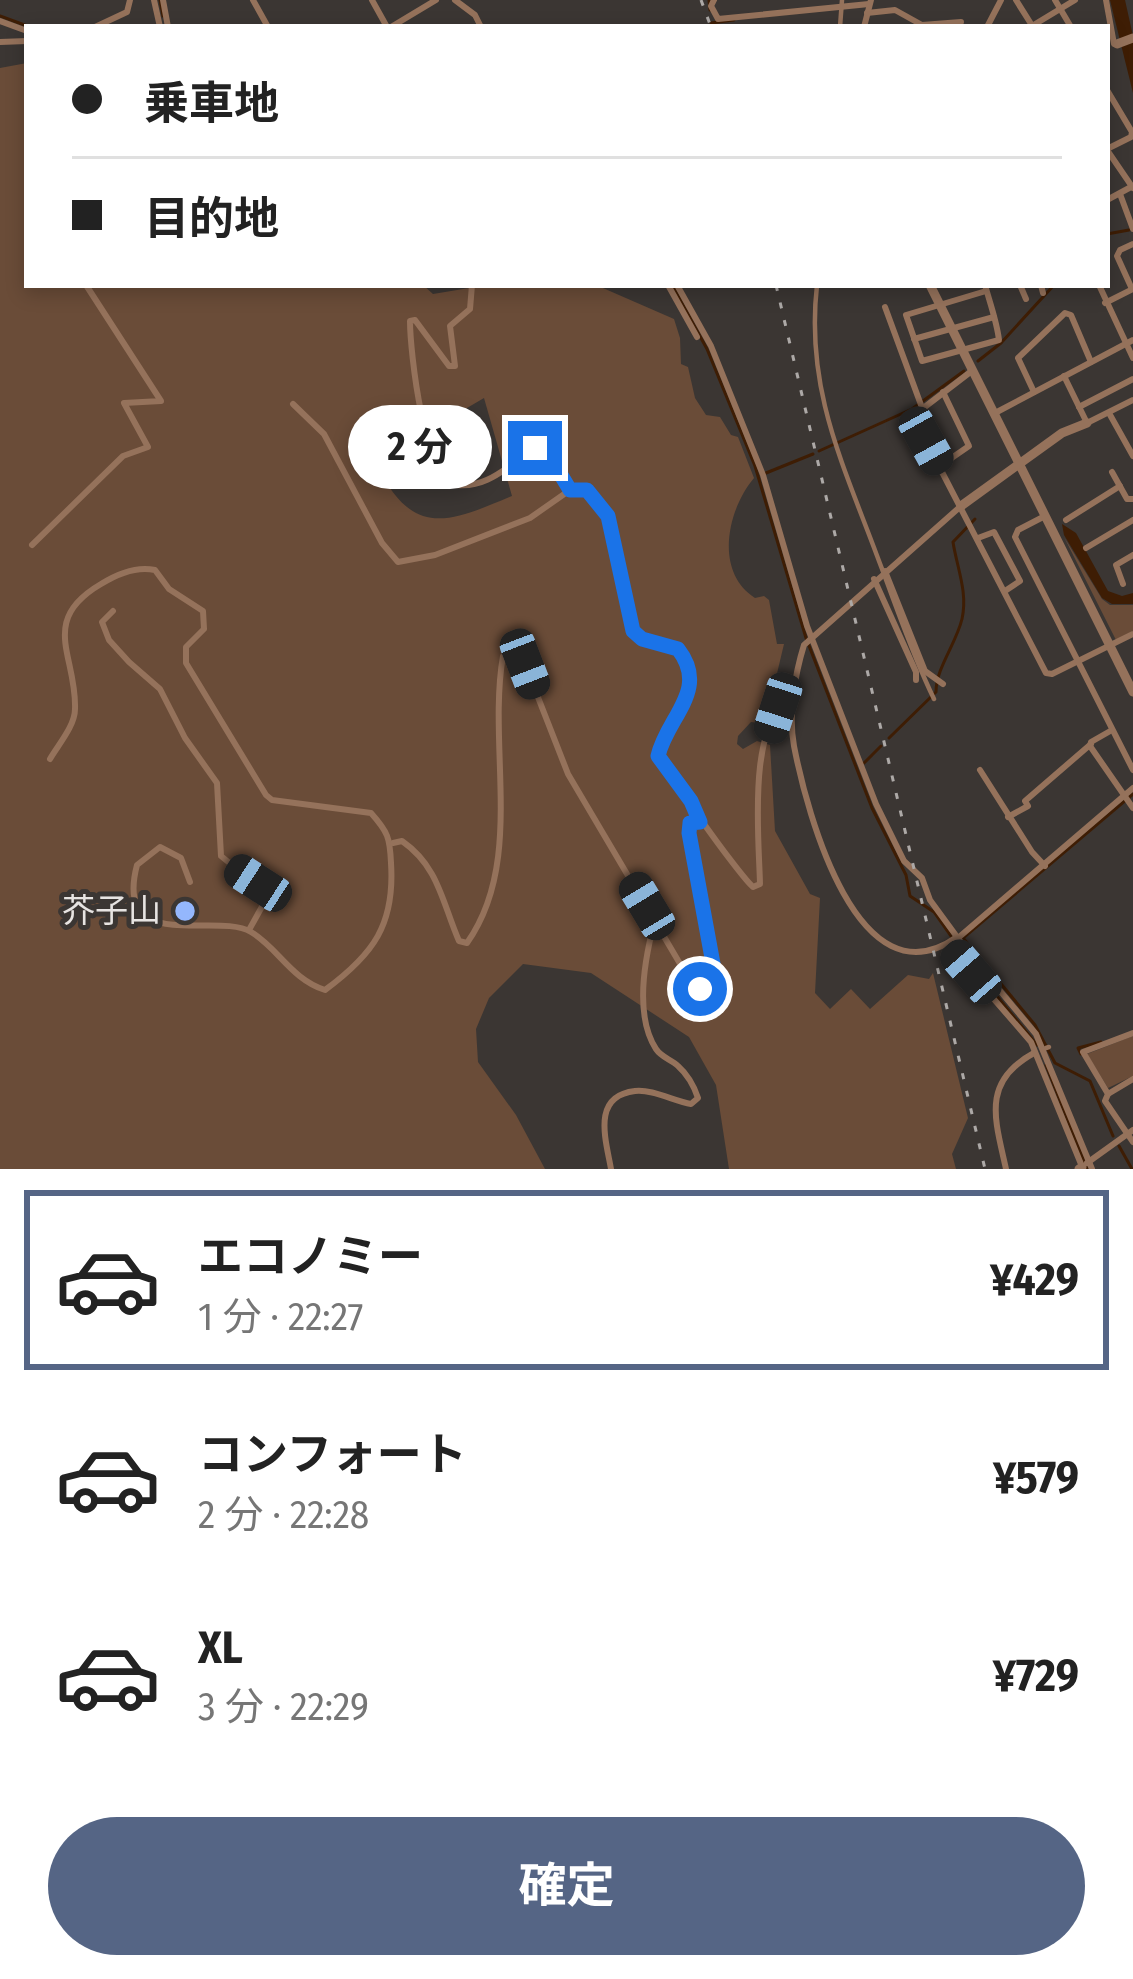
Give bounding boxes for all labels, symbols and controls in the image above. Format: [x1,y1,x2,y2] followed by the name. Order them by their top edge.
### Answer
[144,77,279,131] text: 乗車地
[144,192,279,246] text: 目的地
[893,401,959,481] car
[349,406,493,490] callout: 2 分
[508,421,562,475] route end
[387,424,453,470] text: 2 分
[495,624,555,704] car
[750,668,806,748] car
[218,848,298,918] car
[613,866,681,946] car
[62,891,161,931] place label: 芥子山
[172,898,198,924] marker: 芥子山
[934,933,1008,1011] car
[673,962,727,1016] route start
[54,1226,162,1334] icon: car
[198,1230,423,1284] text: エコノミー
[990,1253,1079,1307] text: ¥429
[198,1294,363,1340] text: 1 分 · 22:27
[54,1424,162,1532] icon: car
[198,1428,467,1482] text: コンフォート
[993,1451,1079,1505] text: ¥579
[198,1492,369,1538] text: 2 分 · 22:28
[198,1621,243,1675] text: XL
[54,1622,162,1730] icon: car
[993,1649,1079,1703] text: ¥729
[198,1684,369,1730] text: 3 分 · 22:29
[48,1817,1085,1955] button: 確定

